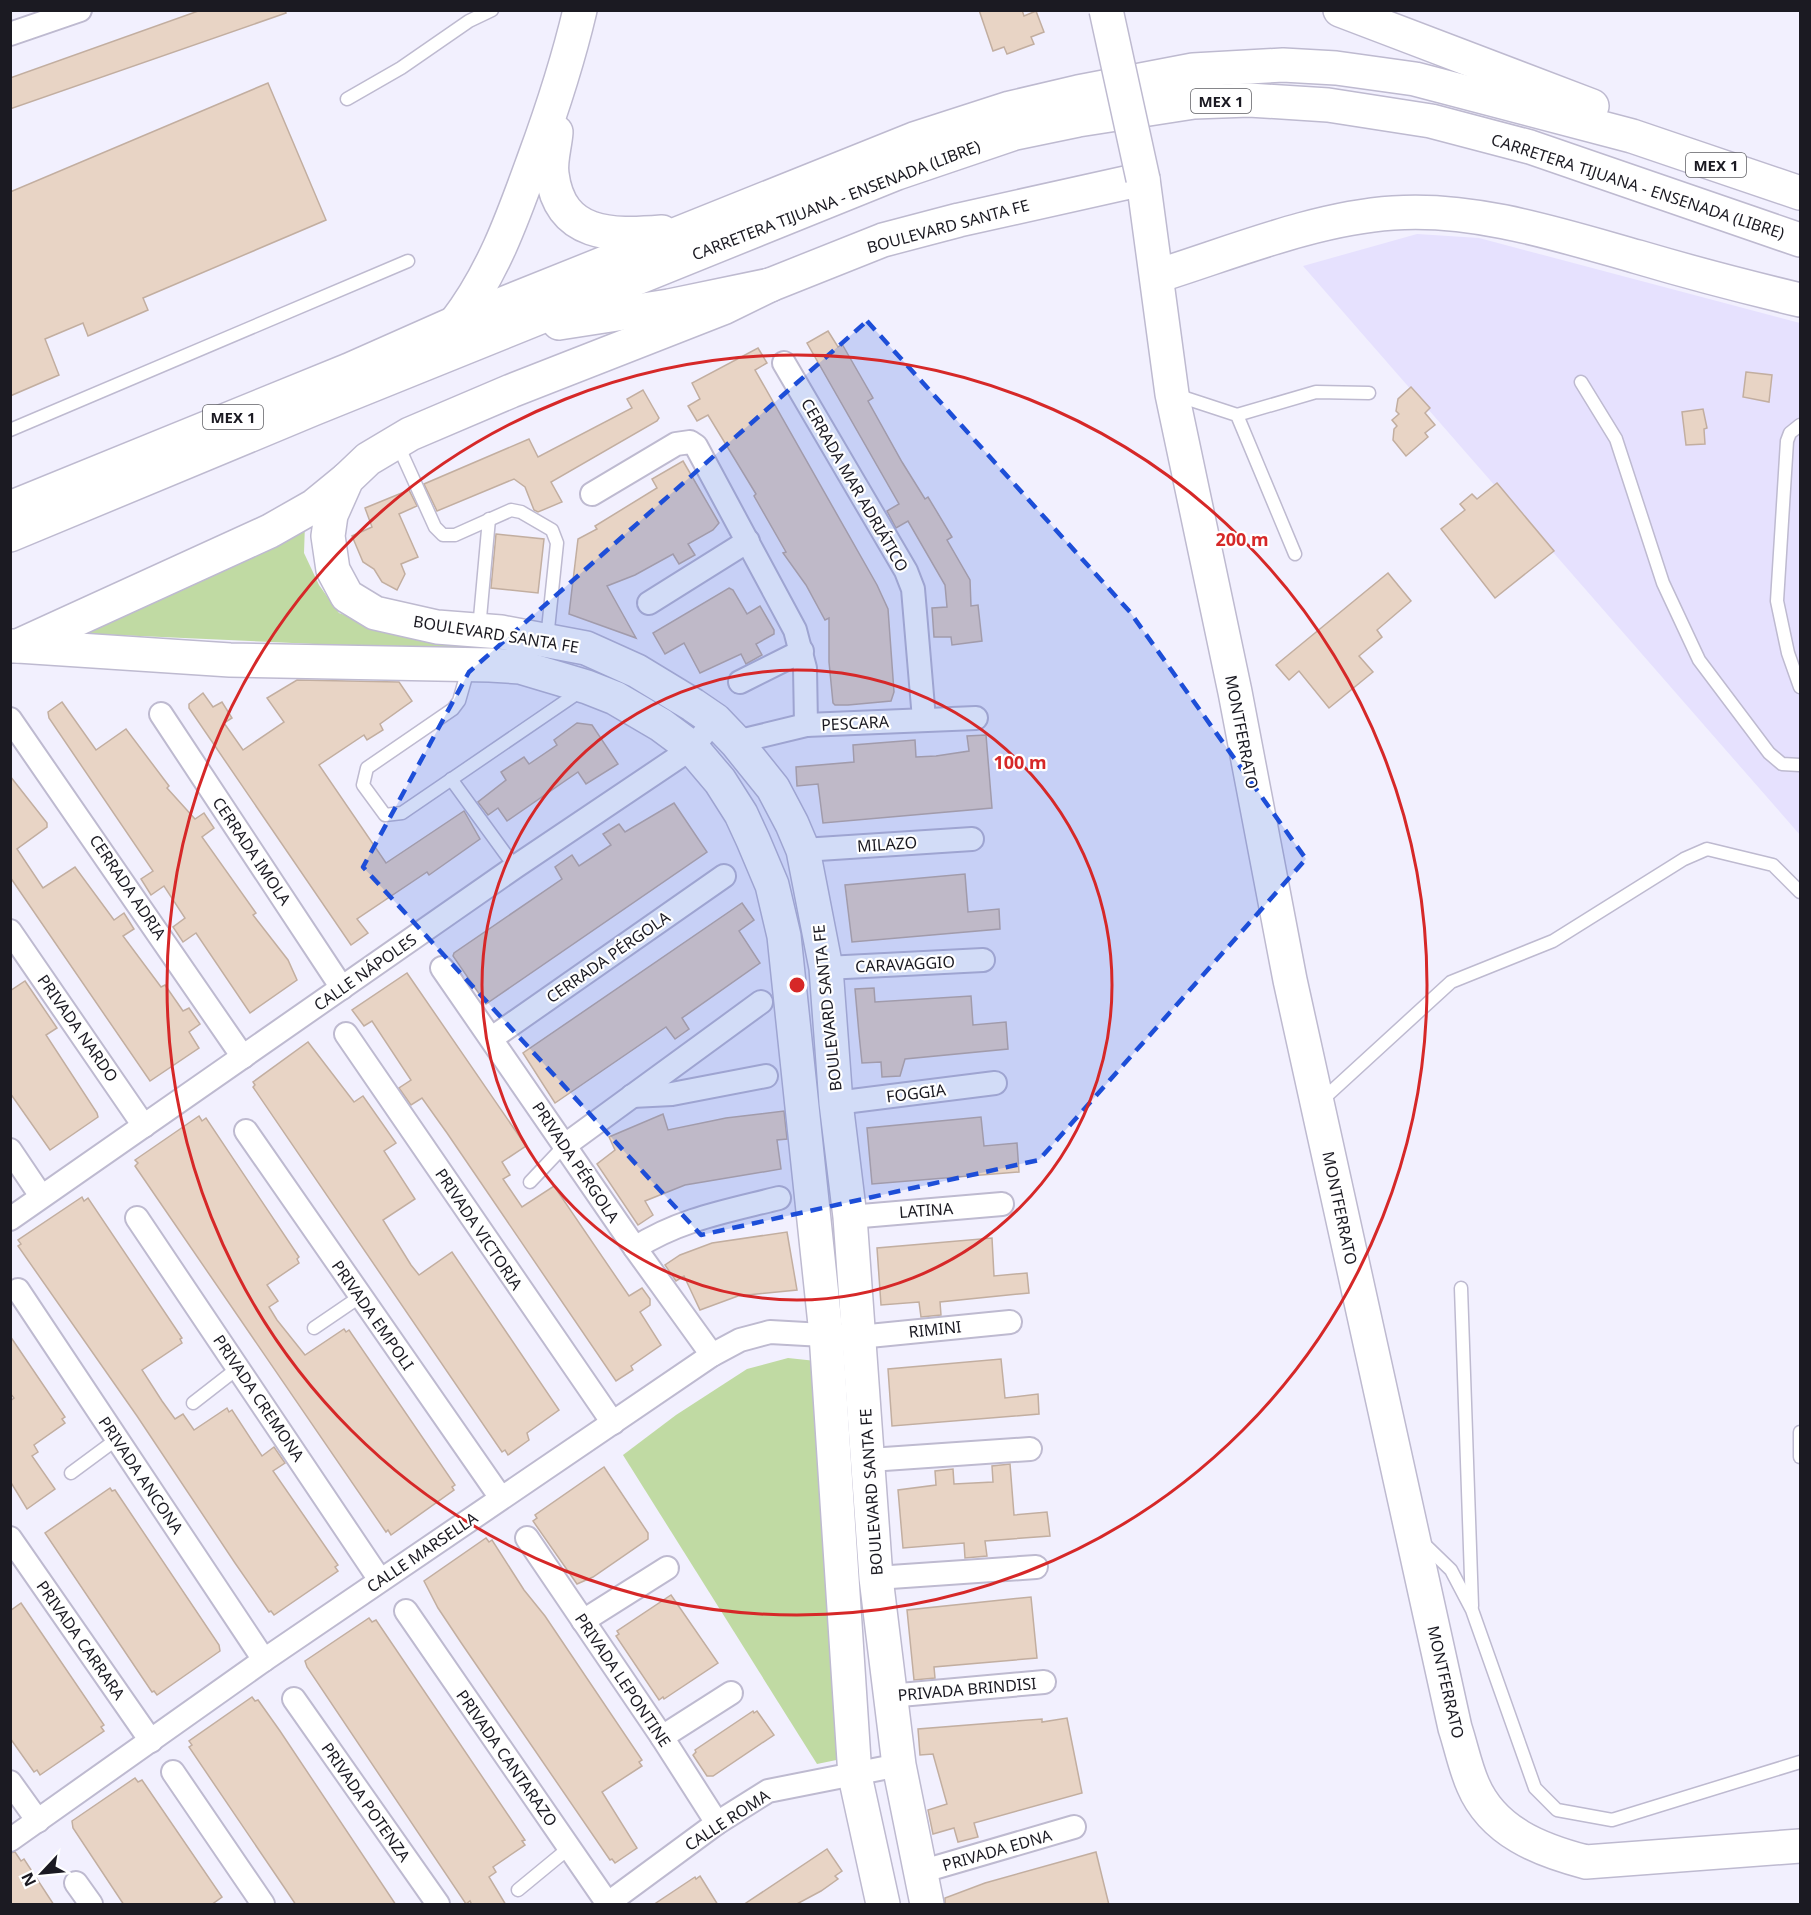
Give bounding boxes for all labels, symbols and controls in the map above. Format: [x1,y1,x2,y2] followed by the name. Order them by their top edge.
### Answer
[1191,89,1251,113] road number: MEX 1
[1489,128,1788,244] street label: CARRETERA TIJUANA - ENSENADA (LIBRE)
[689,135,983,265] street label: CARRETERA TIJUANA - ENSENADA (LIBRE)
[1686,153,1746,177] road number: MEX 1
[864,194,1032,258] street label: BOULEVARD SANTA FE
[796,394,914,576] street label: CERRADA MAR ADRIÁTICO
[203,405,263,429] road number: MEX 1
[1215,527,1269,551] text: 200 m
[412,610,580,658] street label: BOULEVARD SANTA FE
[1220,673,1264,791] street label: MONTFERRATO
[821,710,890,736] street label: PESCARA
[993,750,1047,774] text: 100 m
[208,793,297,910] street label: CERRADA IMOLA
[85,830,172,945] street label: CERRADA ADRIA
[856,831,918,857] street label: MILAZO
[542,906,675,1008] street label: CERRADA PÉRGOLA
[807,924,847,1092] street label: BOULEVARD SANTA FE
[309,928,421,1016] street label: CALLE NÁPOLES
[855,950,955,978] street label: CARAVAGGIO
[33,970,123,1086] street label: PRIVADA NARDO
[787,975,807,995] centre of rings
[885,1078,948,1108] street label: FOGGIA
[527,1097,625,1227] street label: PRIVADA PÉRGOLA
[1317,1149,1363,1267] street label: MONTFERRATO
[430,1164,528,1295] street label: PRIVADA VICTORIA
[898,1197,955,1223] street label: LATINA
[327,1256,419,1374] street label: PRIVADA EMPOLI
[908,1315,962,1343] street label: RIMINI
[208,1330,310,1466] street label: PRIVADA CREMONA
[854,1408,888,1576] street label: BOULEVARD SANTA FE
[94,1412,189,1539] street label: PRIVADA ANCONA
[362,1506,482,1597] street label: CALLE MARSELLA
[32,1576,131,1705] street label: PRIVADA CARRARA
[570,1609,676,1751] street label: PRIVADA LEPONTINE
[1422,1623,1470,1741] street label: MONTFERRATO
[897,1672,1037,1706] street label: PRIVADA BRINDISI
[451,1685,563,1831] street label: PRIVADA CANTARAZO
[317,1738,416,1867] street label: PRIVADA POTENZA
[680,1784,774,1856] street label: CALLE ROMA
[940,1824,1055,1876] street label: PRIVADA EDNA
[12,1843,72,1903] north arrow
[16,1869,41,1890] text: N

